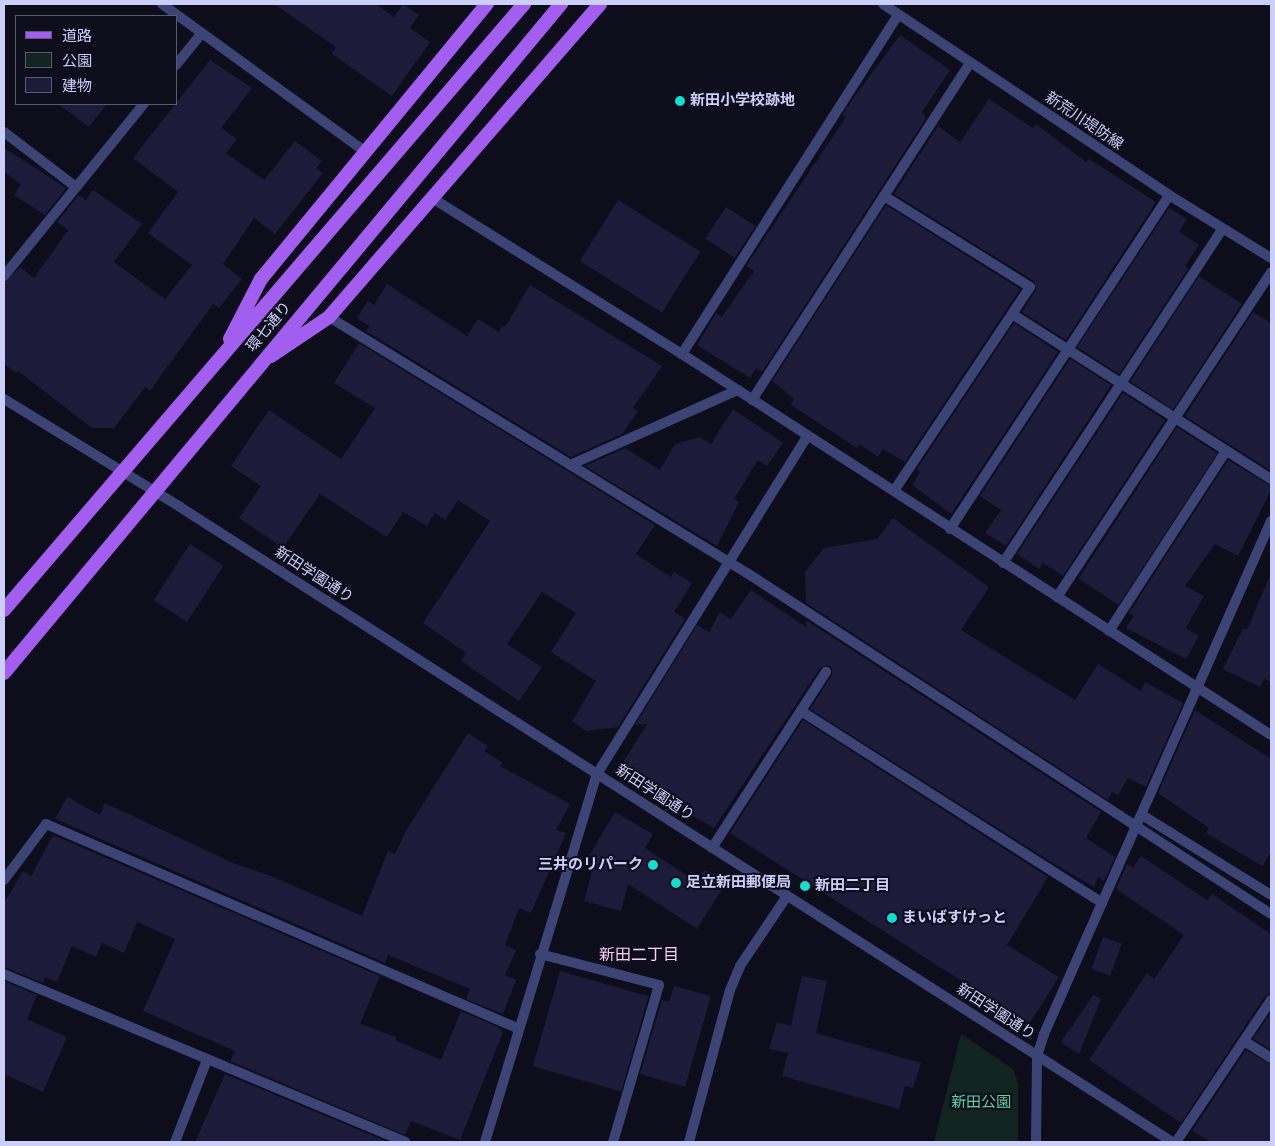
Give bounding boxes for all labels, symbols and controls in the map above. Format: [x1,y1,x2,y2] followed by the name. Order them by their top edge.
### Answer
[15,15,178,105] legend
[62,27,92,45] text: 道路
[62,52,92,70] text: 公園
[62,77,92,95] text: 建物
[1042,88,1126,154] street label: 新荒川堤防線
[690,92,795,110] place label: 新田小学校跡地
[674,95,686,107] marker: 新田小学校跡地
[243,298,295,356] street label: 環七通り
[271,543,357,607] street label: 新田学園通り
[612,761,698,825] street label: 新田学園通り
[538,856,643,874] place label: 三井のリパーク
[647,859,659,871] marker: 三井のリパーク
[686,874,791,892] place label: 足立新田郵便局
[670,877,682,889] marker: 足立新田郵便局
[815,877,890,895] place label: 新田二丁目
[799,880,811,892] marker: 新田二丁目
[902,909,1007,927] place label: まいばすけっと
[886,912,898,924] marker: まいばすけっと
[599,945,679,965] district label: 新田二丁目
[953,980,1039,1044] street label: 新田学園通り
[951,1094,1011,1112] park label: 新田公園

